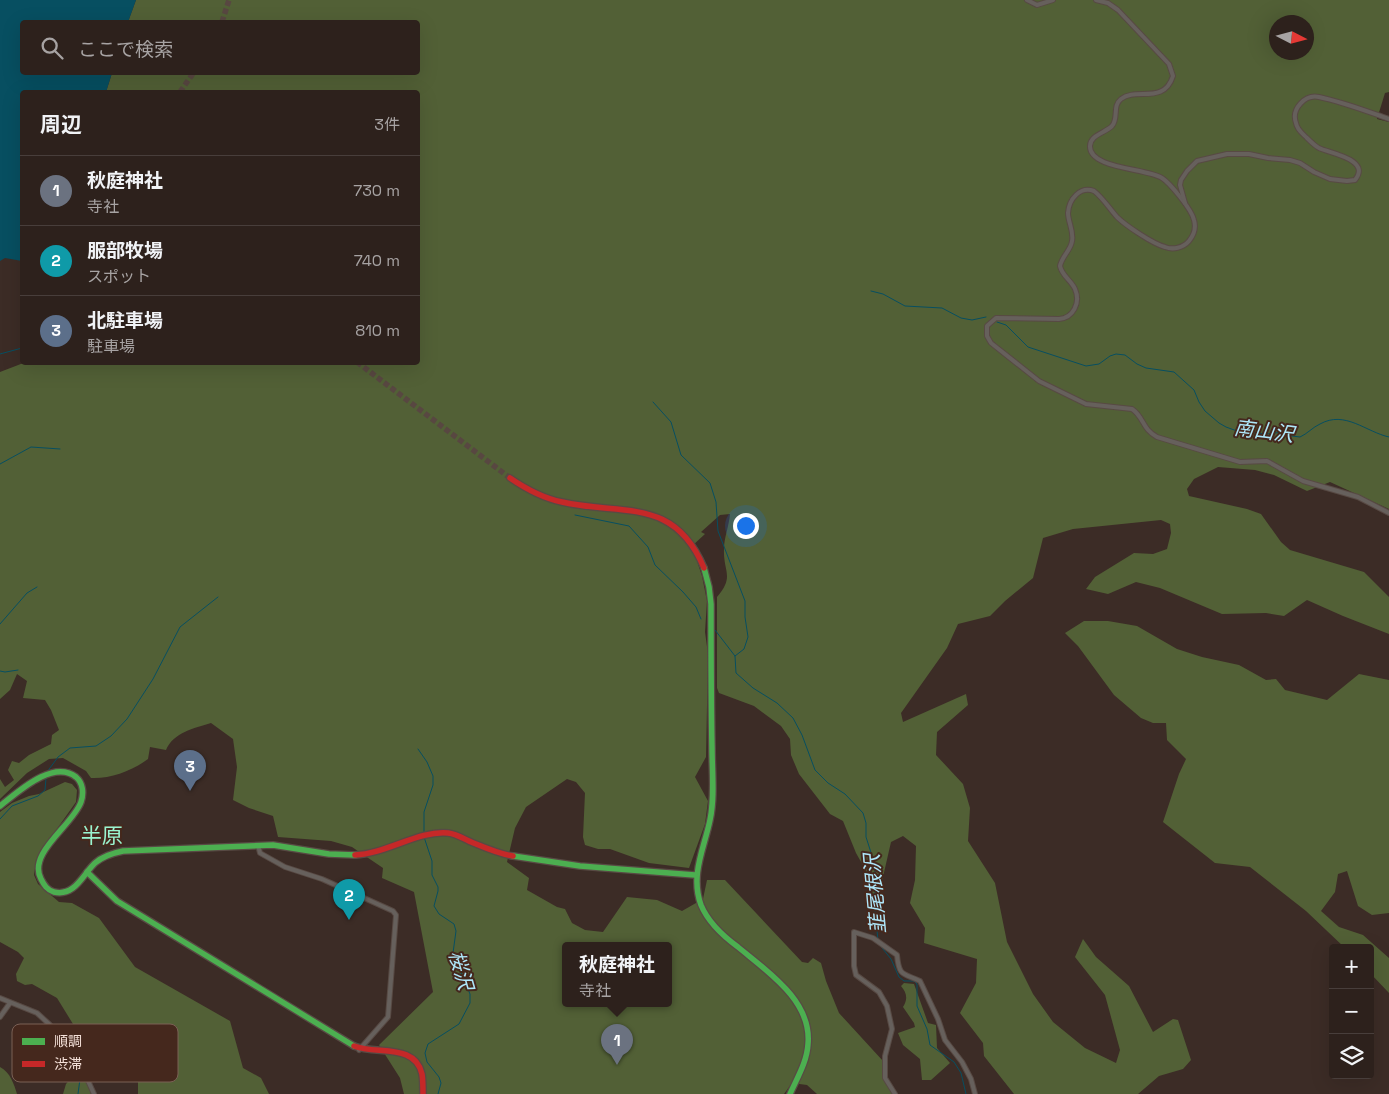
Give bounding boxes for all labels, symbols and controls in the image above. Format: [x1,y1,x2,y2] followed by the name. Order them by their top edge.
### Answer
[1269,15,1314,60] north arrow
[20,20,420,75] search box
[38,34,66,62] icon: search
[78,37,173,62] text: ここで検索
[40,111,82,138] text: 周辺
[374,114,400,135] text: 3件
[87,168,163,193] text: 秋庭神社
[52,180,60,201] text: 1
[353,180,400,201] text: 730 m
[87,196,119,217] text: 寺社
[87,238,163,263] text: 服部牧場
[51,250,61,271] text: 2
[354,250,400,271] text: 740 m
[87,266,151,287] text: スポット
[87,308,163,333] text: 北駐車場
[51,320,61,341] text: 3
[355,320,400,341] text: 810 m
[87,336,135,357] text: 駐車場
[1233,414,1298,448] water label: 南山沢
[733,513,759,539] your location
[174,750,206,791] pin: 3
[81,822,123,849] district label: 半原
[858,850,891,935] water label: 韮尾根沢
[333,879,365,920] pin: 2
[562,942,672,1007] popup
[1329,944,1374,1079] map controls
[1329,944,1374,989] button: +
[443,947,480,996] water label: 桜沢
[579,952,655,977] text: 秋庭神社
[579,980,611,1001] text: 寺社
[1329,989,1374,1034] button: −
[12,1024,178,1082] legend
[601,1024,633,1065] pin: 1
[54,1032,82,1050] text: 順調
[1329,1034,1374,1079] button: layers
[54,1055,82,1073] text: 渋滞

